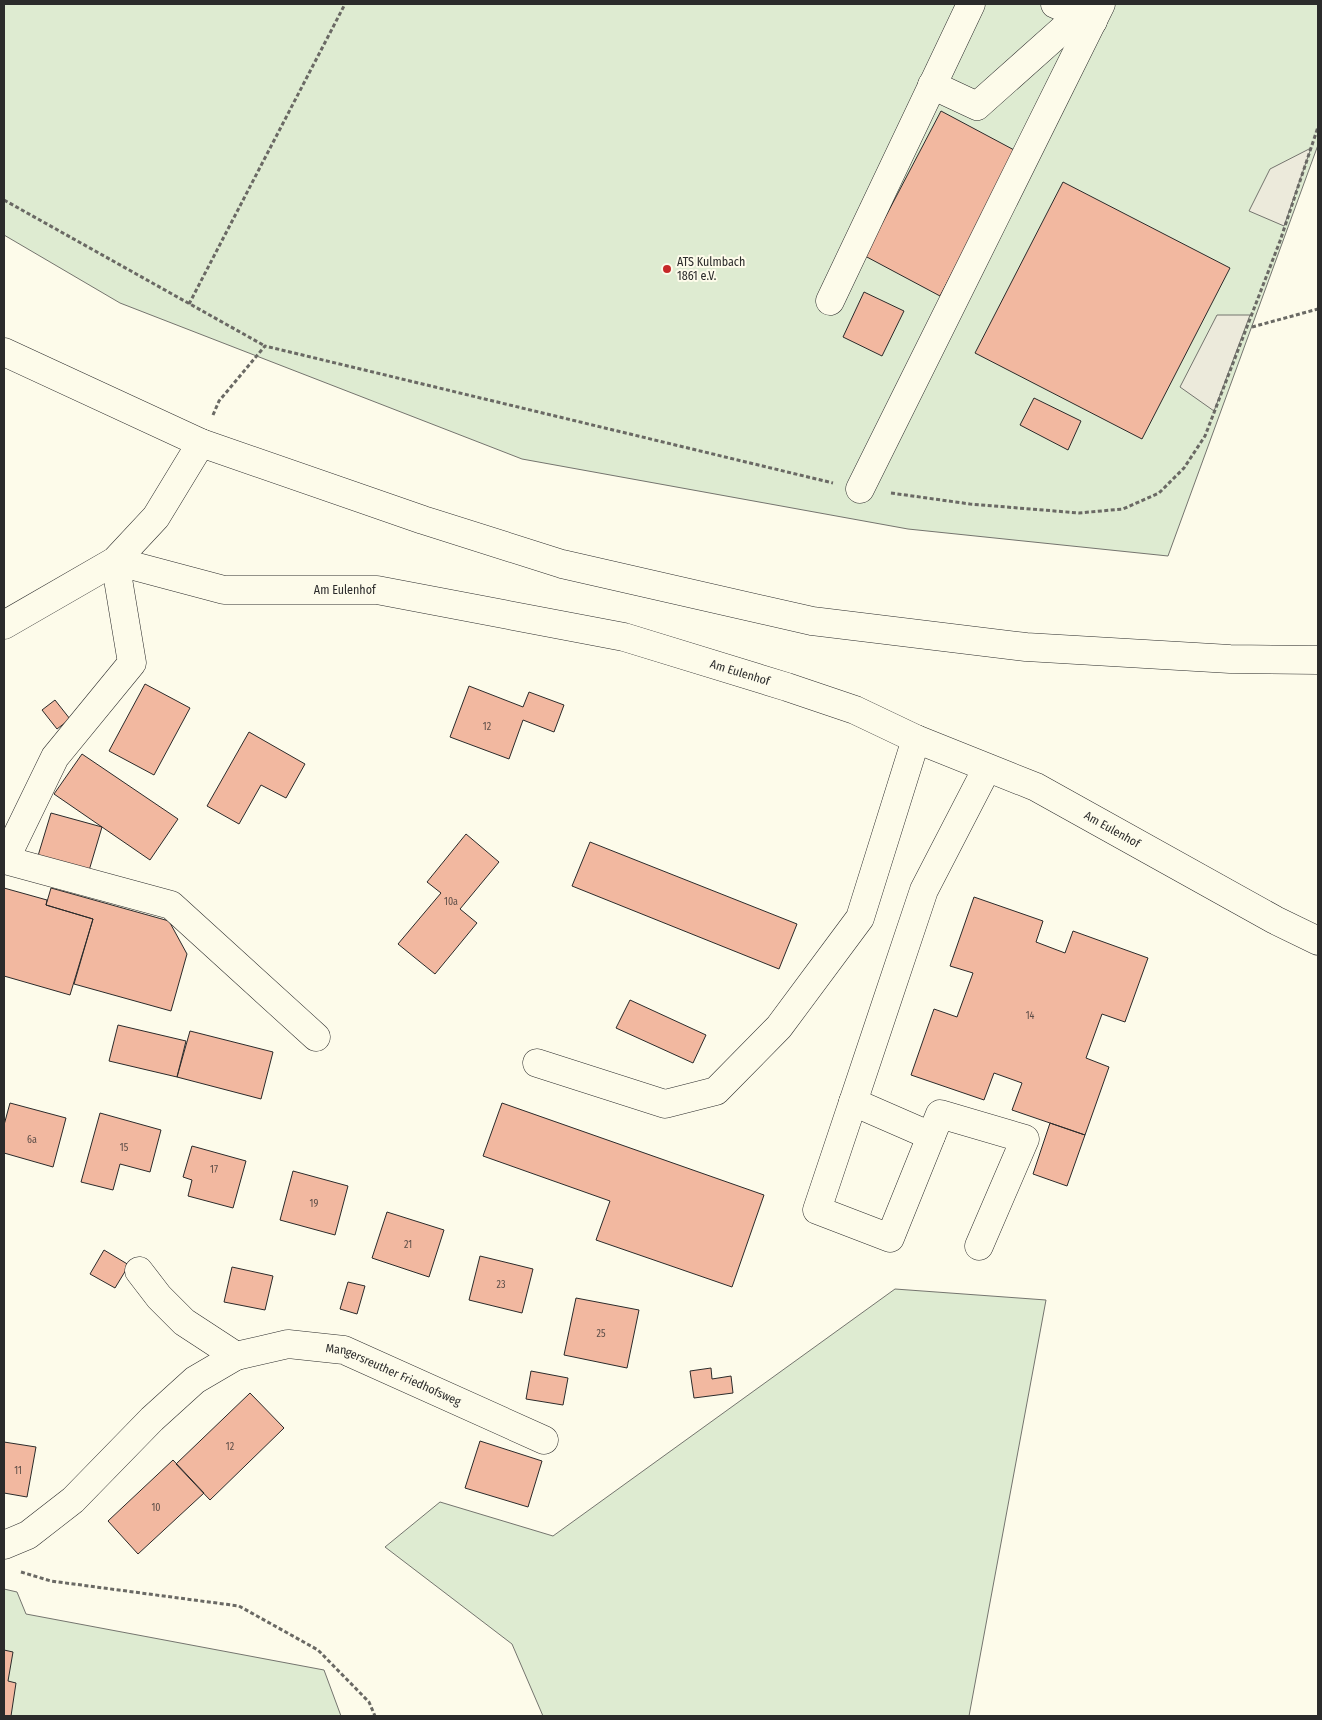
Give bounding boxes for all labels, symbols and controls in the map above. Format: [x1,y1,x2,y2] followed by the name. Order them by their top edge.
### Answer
[677,255,745,283] place label: ATS Kulmbach 1861 e.V.
[661,263,673,275] marker: ATS Kulmbach 1861 e.V.
[314,583,377,597] street label: Am Eulenhof
[708,657,773,689] street label: Am Eulenhof
[483,721,492,733] house number: 12
[1082,808,1144,851] street label: Am Eulenhof
[444,896,458,908] house number: 10a
[1026,1010,1035,1022] house number: 14
[27,1134,37,1146] house number: 6a
[120,1142,129,1154] house number: 15
[210,1164,218,1176] house number: 17
[310,1198,319,1210] house number: 19
[404,1239,412,1251] house number: 21
[497,1279,506,1291] house number: 23
[597,1328,606,1340] house number: 25
[325,1341,463,1409] street label: Mangersreuther Friedhofsweg
[226,1441,235,1453] house number: 12
[14,1465,22,1477] house number: 11
[151,1502,161,1514] house number: 10

